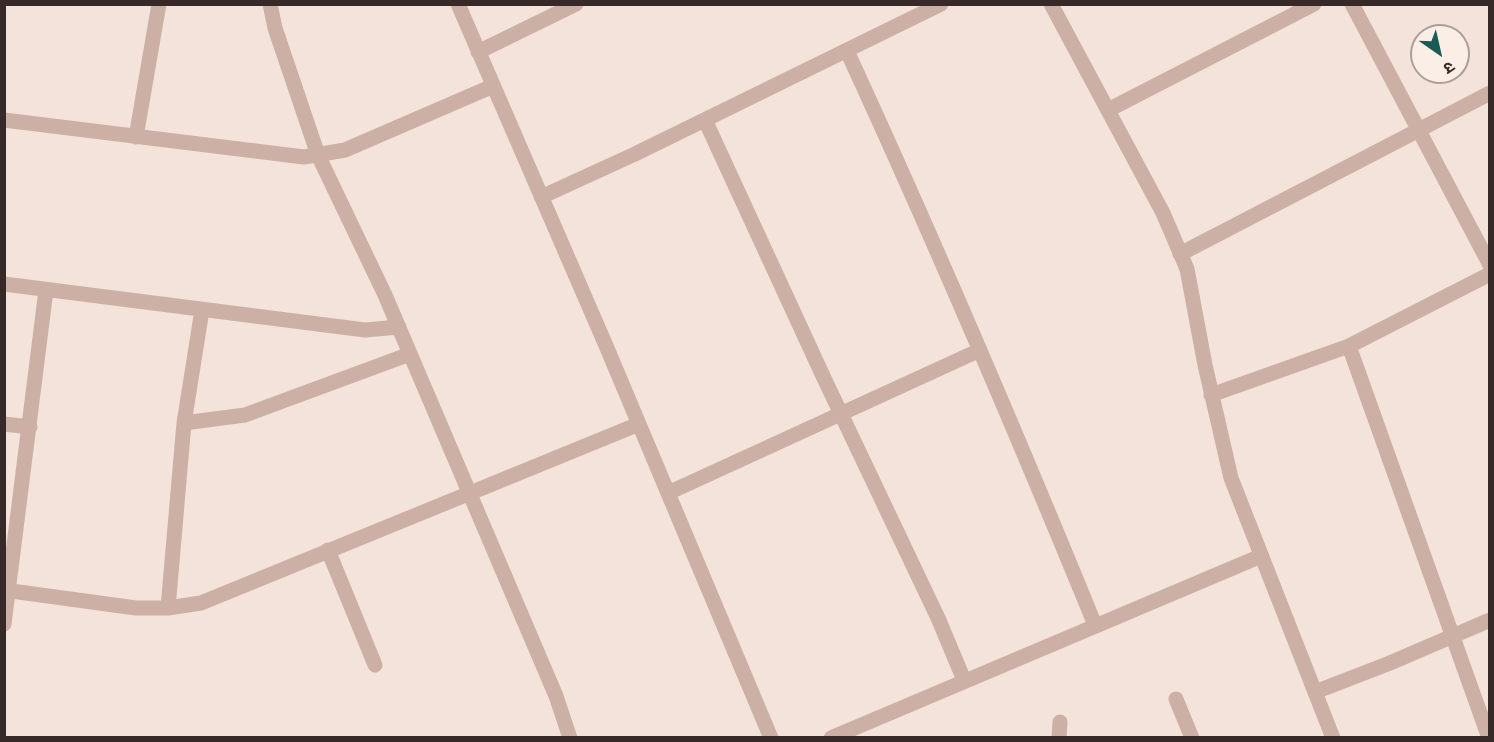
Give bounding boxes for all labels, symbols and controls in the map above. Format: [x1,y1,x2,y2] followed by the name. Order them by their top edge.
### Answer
[1410,24,1470,84] north arrow
[1439,56,1458,78] text: उ

